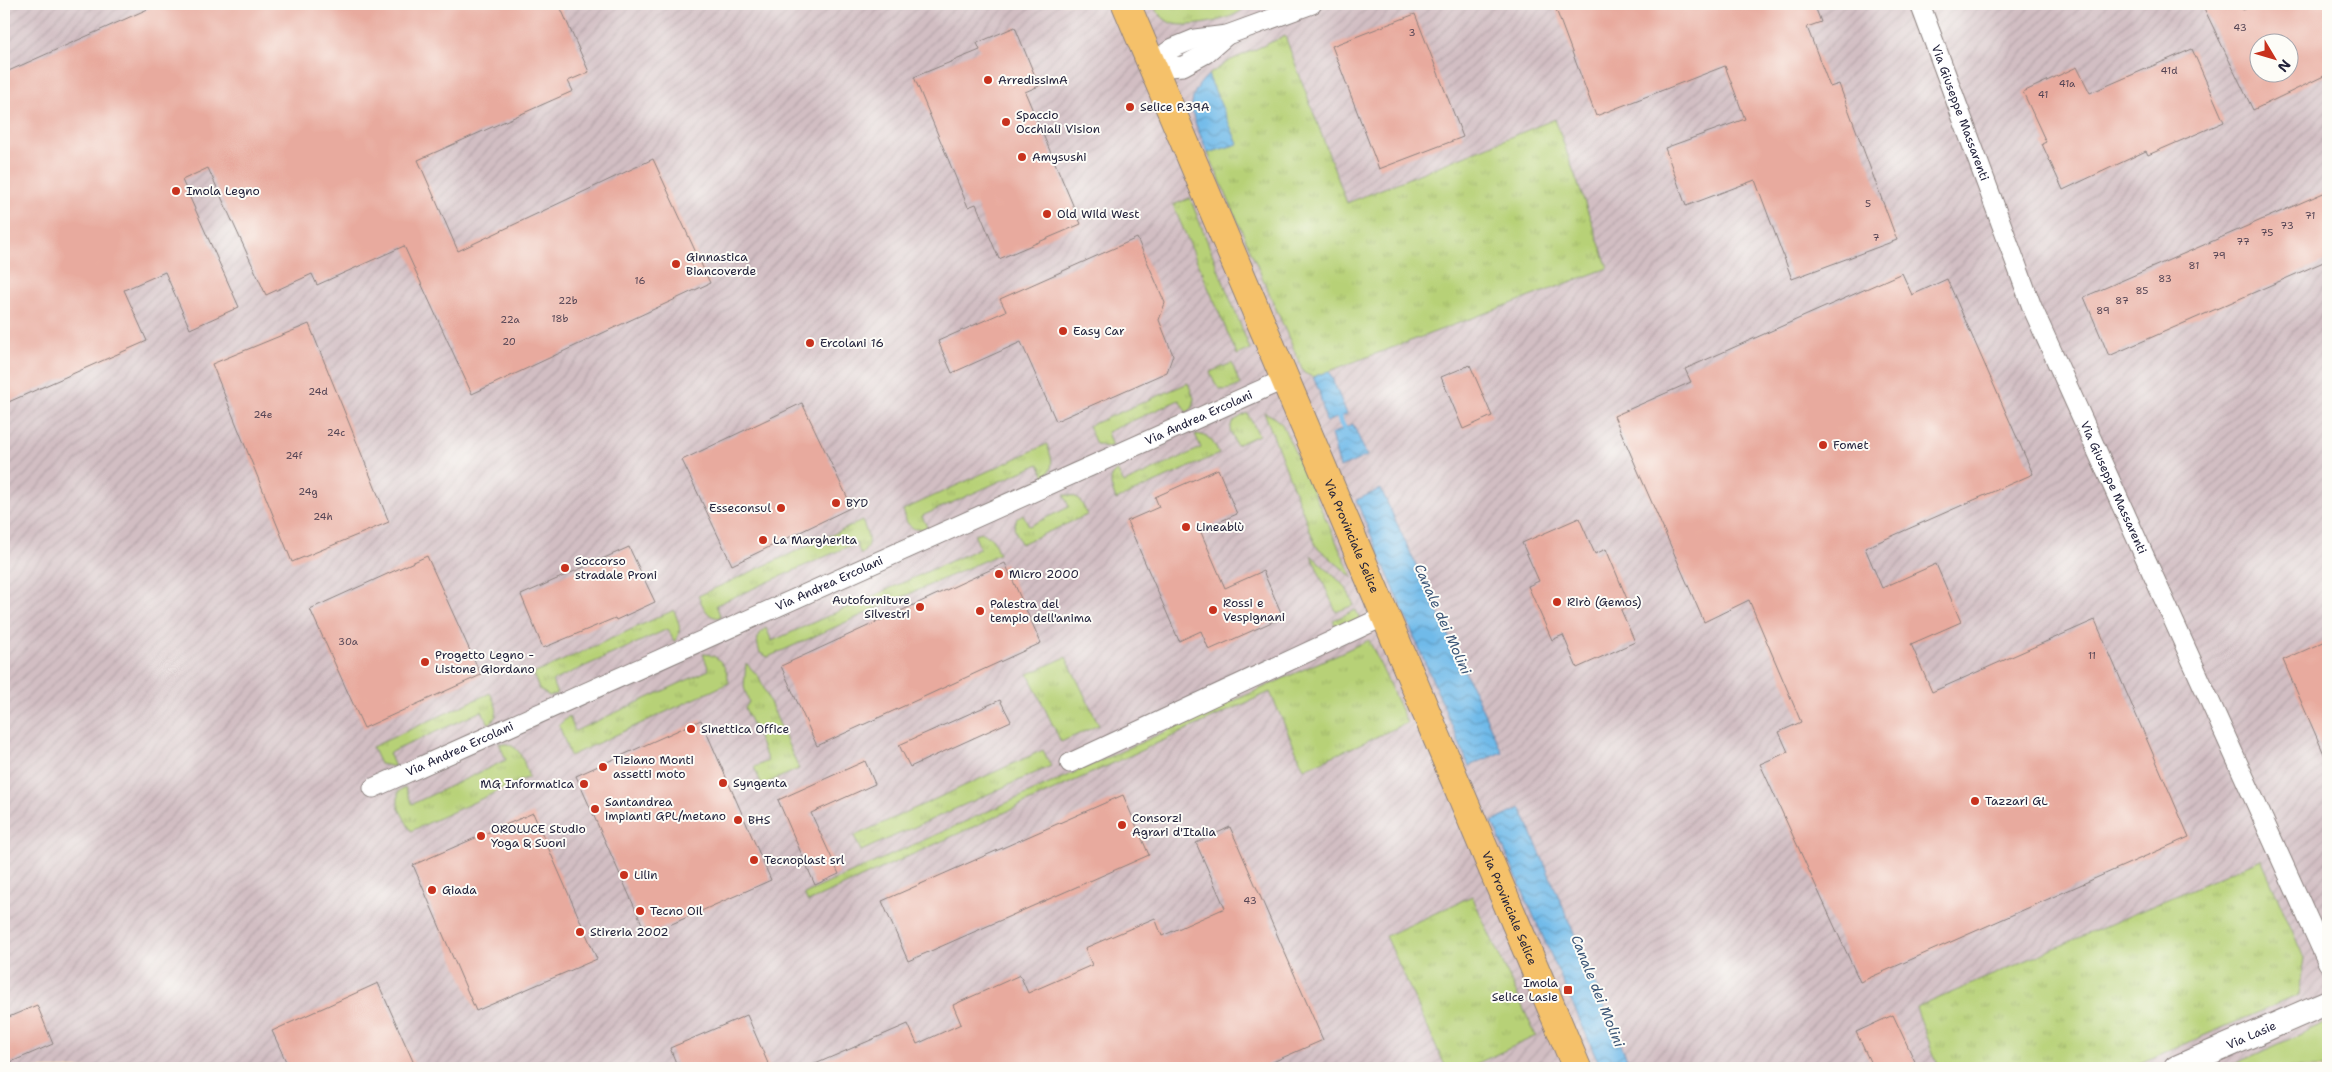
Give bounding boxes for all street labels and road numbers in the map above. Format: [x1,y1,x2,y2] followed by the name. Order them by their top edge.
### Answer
[1928,42,1993,183] street label: Via Giuseppe Massarenti
[1142,387,1255,449] street label: Via Andrea Ercolani
[2076,418,2150,556] street label: Via Giuseppe Massarenti
[1320,477,1383,596] street label: Via Provinciale Selice
[773,552,886,615] street label: Via Andrea Ercolani
[403,718,516,780] street label: Via Andrea Ercolani
[1478,849,1541,968] street label: Via Provinciale Selice
[2224,1017,2279,1053] street label: Via Lasie

